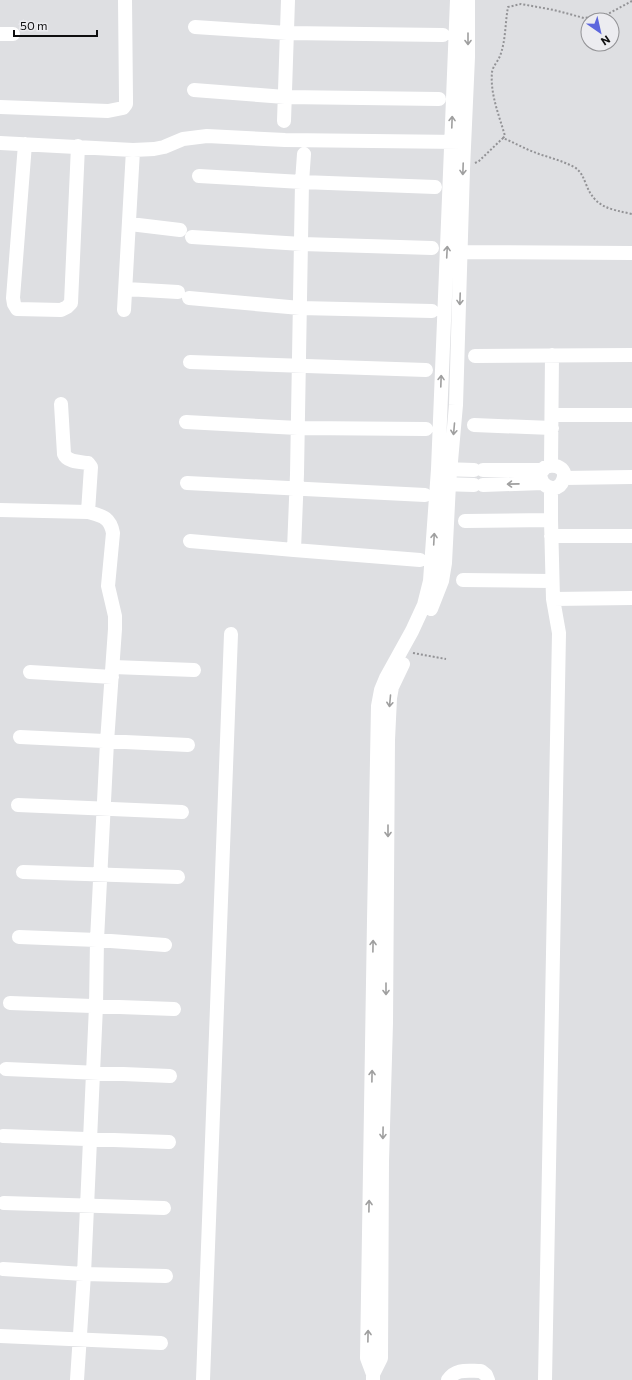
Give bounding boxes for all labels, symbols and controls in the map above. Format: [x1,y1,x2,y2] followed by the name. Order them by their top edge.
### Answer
[14,12,97,38] scale bar
[580,12,620,52] north arrow
[20,18,48,32] text: 50 m
[464,32,472,45] one-way arrow
[599,33,613,48] text: N
[448,116,456,129] one-way arrow
[460,162,467,175] one-way arrow
[444,246,451,259] one-way arrow
[456,292,463,305] one-way arrow
[438,375,445,388] one-way arrow
[450,422,457,435] one-way arrow
[507,480,520,488] one-way arrow
[430,533,437,546] one-way arrow
[386,694,394,707] one-way arrow
[384,824,392,837] one-way arrow
[370,940,377,953] one-way arrow
[382,982,390,995] one-way arrow
[368,1070,375,1083] one-way arrow
[379,1126,387,1139] one-way arrow
[365,1200,373,1213] one-way arrow
[364,1330,372,1343] one-way arrow

